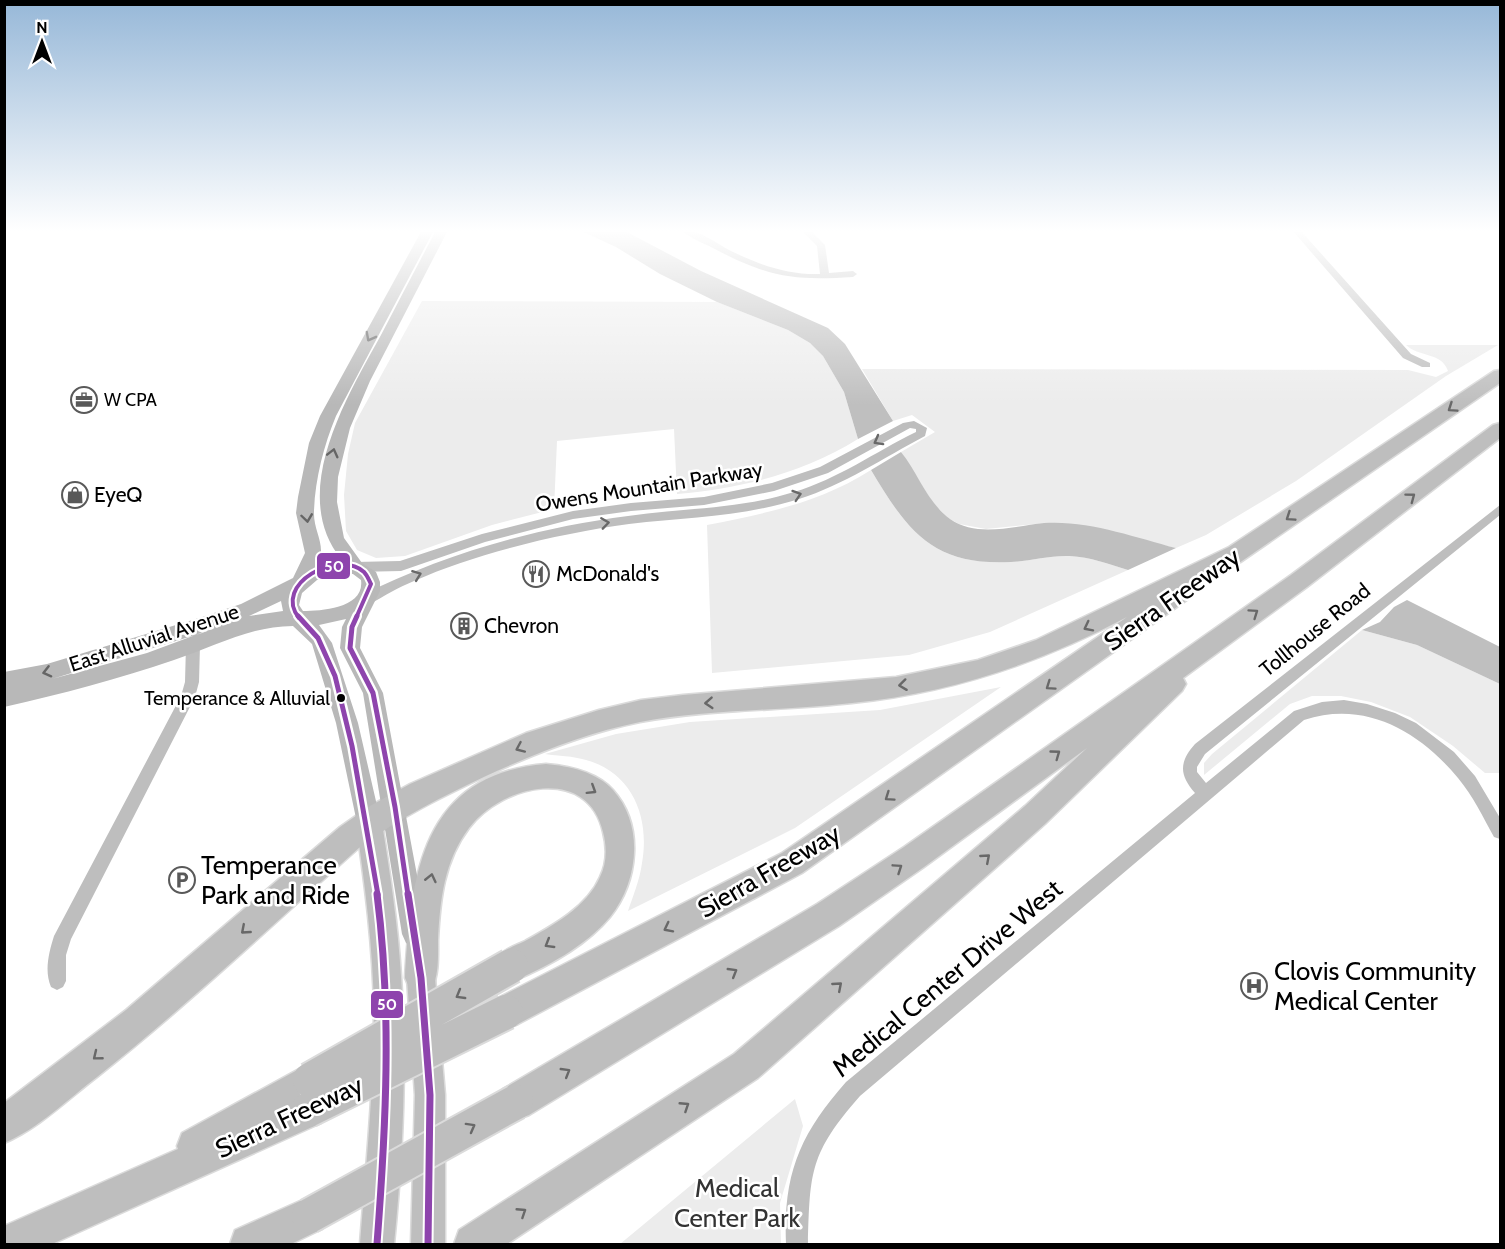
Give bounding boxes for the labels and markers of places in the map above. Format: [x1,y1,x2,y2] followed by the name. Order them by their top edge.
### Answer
[69,385,99,415] office icon: W CPA
[104,389,157,411] place label: W CPA
[60,480,90,510] shop icon: EyeQ
[94,482,143,507] place label: EyeQ
[521,559,551,589] restaurant icon: McDonald's
[556,561,660,586] place label: McDonald's
[449,611,479,641] building icon: Chevron
[484,613,559,638] place label: Chevron
[144,686,330,710] place label: Temperance & Alluvial
[335,692,347,704] marker: Temperance & Alluvial
[201,849,350,911] place label: Temperance Park and Ride
[167,865,197,895] parking icon: Temperance Park and Ride
[1274,955,1476,1017] place label: Clovis Community Medical Center
[1239,971,1269,1001] hospital icon: Clovis Community Medical Center

